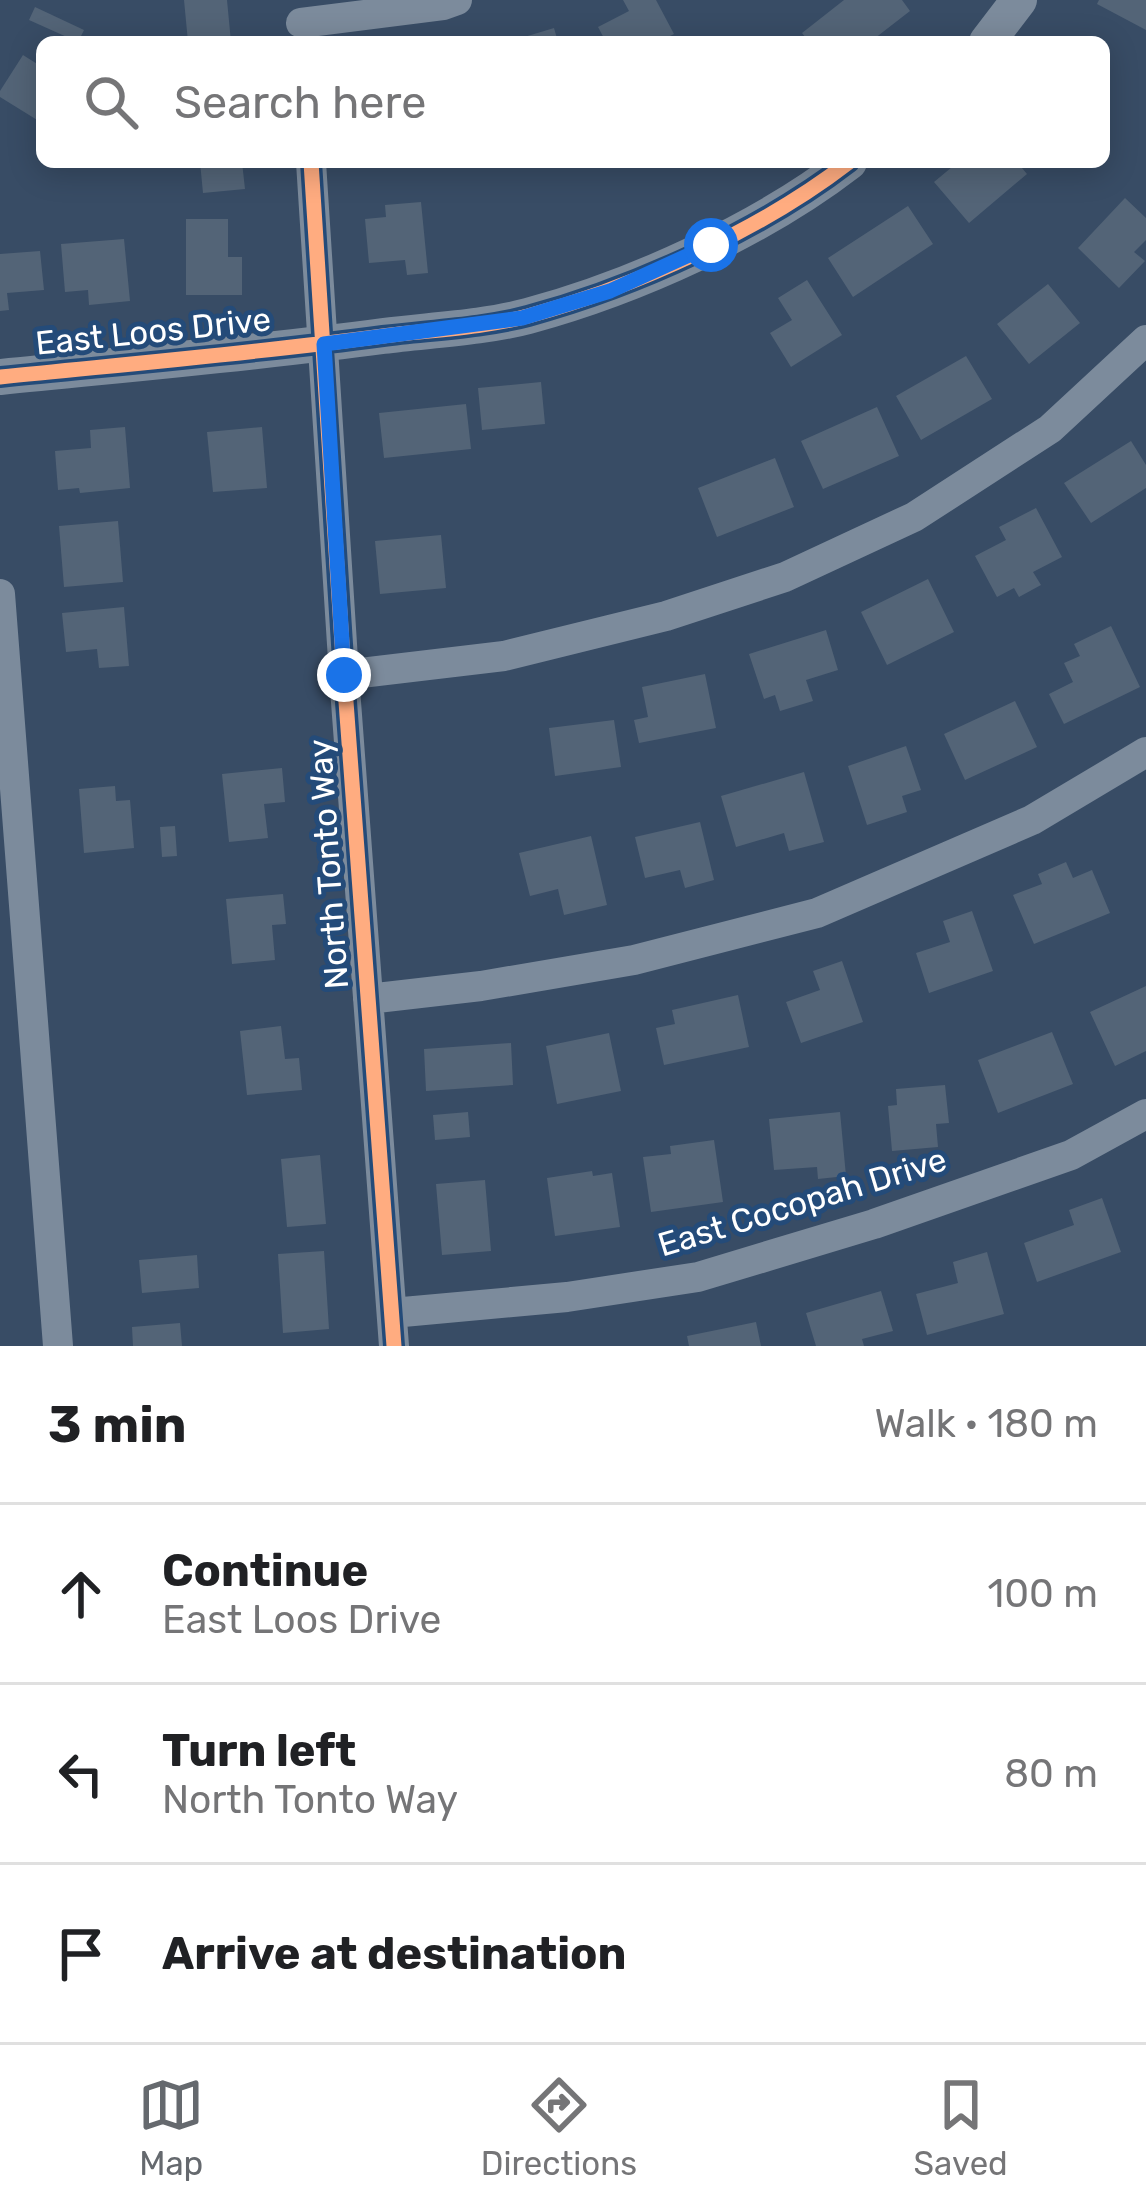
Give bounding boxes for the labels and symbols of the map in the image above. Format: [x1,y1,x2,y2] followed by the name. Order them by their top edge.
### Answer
[684,218,738,272] route start
[33,299,273,363] street label: East Loos Drive
[317,648,371,702] route end
[300,738,356,990] street label: North Tonto Way
[653,1140,951,1264] street label: East Cocopah Drive

